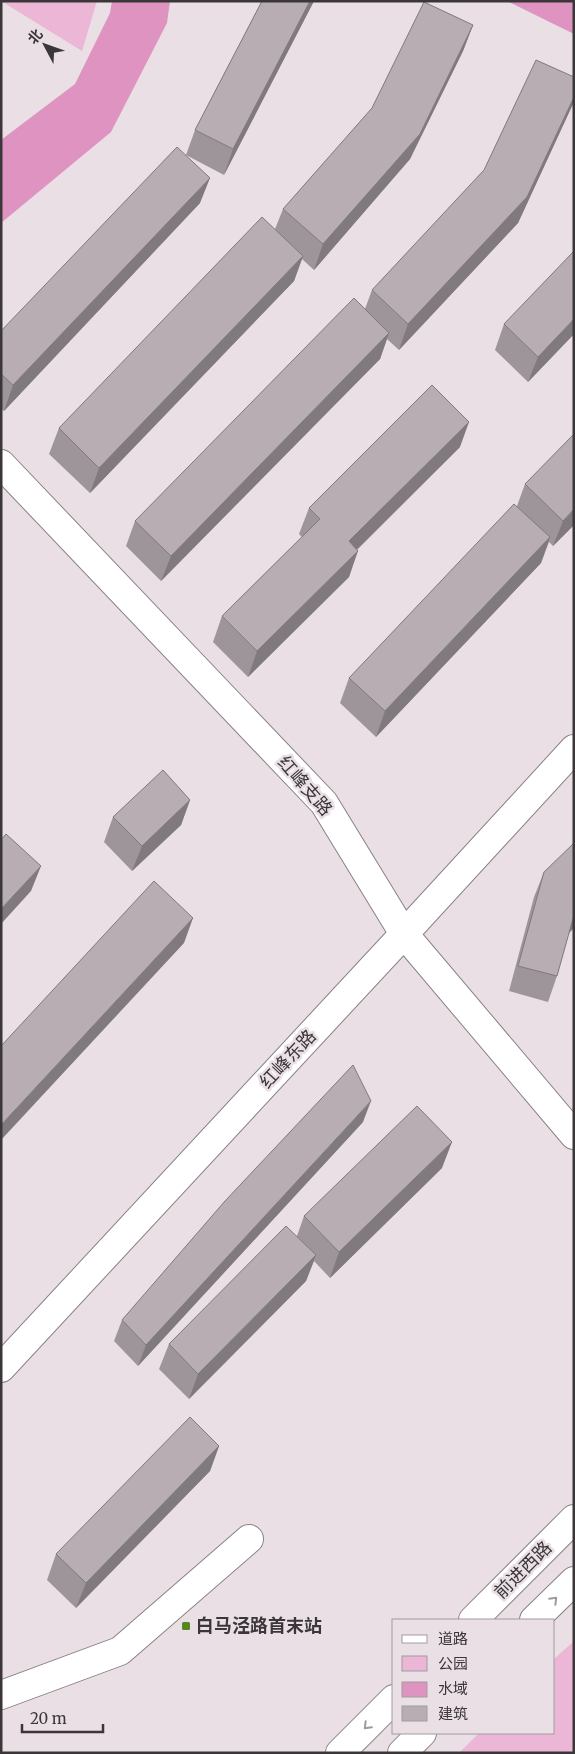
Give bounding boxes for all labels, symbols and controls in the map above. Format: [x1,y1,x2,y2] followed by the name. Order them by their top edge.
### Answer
[20,20,70,70] north arrow
[24,25,47,48] text: 北
[273,751,338,820] street label: 红峰支路
[255,1024,321,1093] street label: 红峰东路
[489,1536,556,1603] street label: 前进西路
[548,1597,557,1606] one-way arrow
[196,1614,322,1637] place label: 白马泾路首末站
[392,1619,555,1734] legend
[180,1620,192,1632] marker: 白马泾路首末站
[438,1629,468,1648] text: 道路
[438,1654,468,1673] text: 公园
[438,1679,468,1698] text: 水域
[22,1702,104,1734] scale bar
[438,1704,468,1723] text: 建筑
[30,1709,67,1728] text: 20 m
[364,1720,373,1729] one-way arrow

